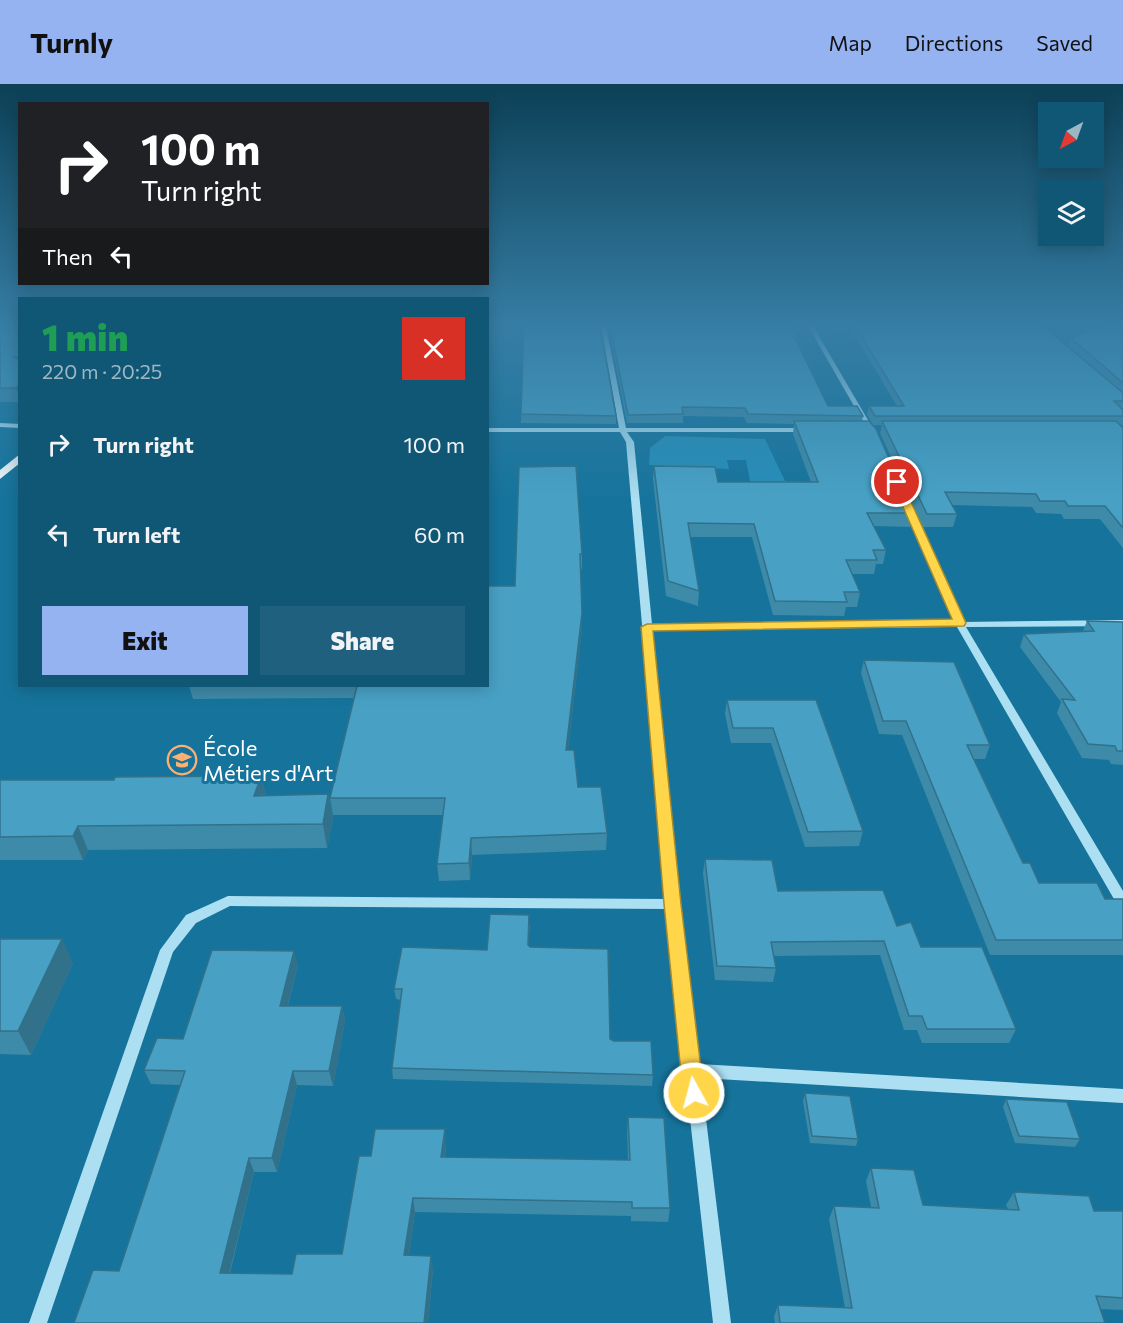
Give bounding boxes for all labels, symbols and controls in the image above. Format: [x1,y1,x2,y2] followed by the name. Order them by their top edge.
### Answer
[30,25,113,59] text: Turnly
[829,30,872,55] text: Map
[905,30,1003,55] text: Directions
[1036,30,1093,55] text: Saved
[1038,102,1104,168] north arrow
[1038,102,1104,246] map controls
[141,122,261,174] text: 100 m
[42,126,120,204] icon: right
[141,174,261,207] text: Turn right
[1038,180,1104,246] button: layers
[105,240,138,273] icon: left
[42,243,93,270] text: Then
[42,314,128,358] text: 1 min
[402,317,465,380] button: close
[42,359,162,383] text: 220 m · 20:25
[42,428,75,461] icon: right
[93,431,194,458] text: Turn right
[403,431,465,458] text: 100 m
[871,456,922,507] pin
[880,465,913,498] icon: arrive
[42,518,75,551] icon: left
[93,521,180,548] text: Turn left
[414,521,465,548] text: 60 m
[42,606,248,675] button: Exit
[260,606,465,675] button: Share
[203,734,333,786] place label: École Métiers d'Art
[166,744,198,776] school or university icon: École Métiers d'Art
[662,1061,726,1125] position arrow

